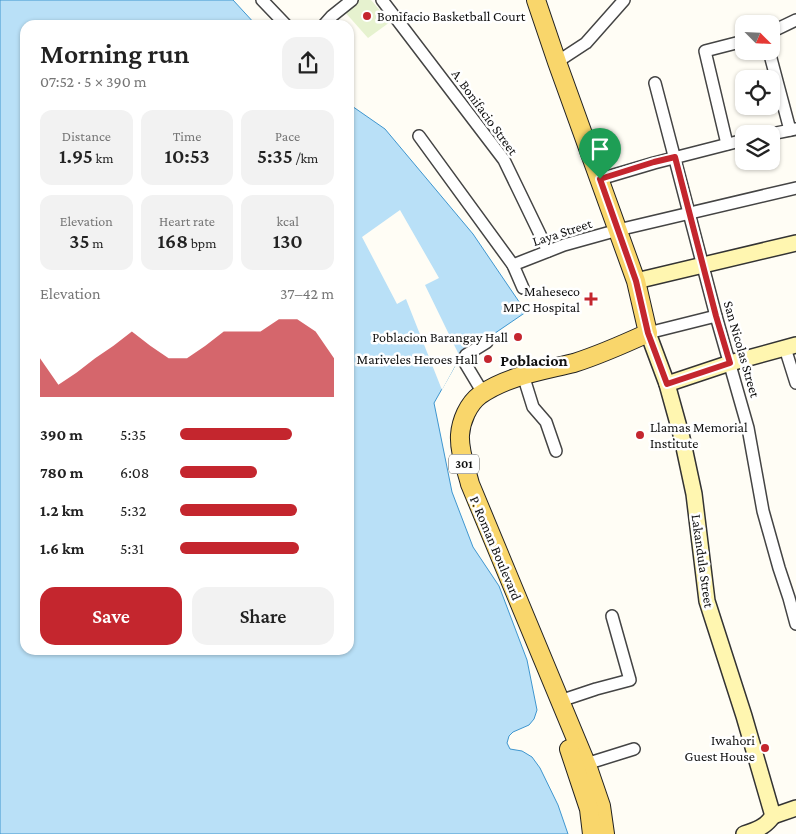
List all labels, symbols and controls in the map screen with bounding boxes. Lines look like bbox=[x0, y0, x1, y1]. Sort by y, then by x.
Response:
place label: Bonifacio Basketball Court bbox=[377, 8, 526, 24]
marker: Bonifacio Basketball Court bbox=[361, 10, 373, 22]
north arrow bbox=[735, 15, 780, 60]
map controls bbox=[735, 15, 780, 170]
button: share bbox=[282, 37, 334, 89]
text: Morning run bbox=[40, 38, 189, 69]
street label: A. Bonifacio Street bbox=[449, 66, 522, 158]
button: locate bbox=[735, 70, 780, 115]
text: 07:52 · 5 × 390 m bbox=[40, 73, 147, 90]
button: layers bbox=[735, 125, 780, 170]
text: Distance bbox=[62, 128, 111, 144]
text: Time bbox=[173, 128, 201, 144]
text: Pace bbox=[275, 128, 300, 144]
pin bbox=[579, 128, 621, 179]
icon: arrive bbox=[586, 135, 614, 163]
text: 1.95 bbox=[59, 144, 93, 168]
text: 10:53 bbox=[164, 144, 210, 168]
text: 5:35 bbox=[257, 144, 293, 168]
text: km bbox=[93, 150, 114, 166]
text: /km bbox=[293, 150, 318, 166]
text: Elevation bbox=[60, 213, 113, 229]
text: Heart rate bbox=[159, 213, 215, 229]
text: kcal bbox=[276, 213, 299, 229]
street label: Laya Street bbox=[530, 215, 594, 249]
text: 35 bbox=[69, 229, 90, 253]
text: 168 bbox=[158, 229, 188, 253]
text: 130 bbox=[273, 229, 303, 253]
text: m bbox=[90, 235, 103, 251]
text: bpm bbox=[188, 235, 216, 251]
place label: Maheseco MPC Hospital bbox=[503, 283, 580, 315]
text: Elevation bbox=[40, 285, 101, 302]
text: 37–42 m bbox=[280, 285, 334, 302]
marker: Maheseco MPC Hospital bbox=[584, 292, 598, 306]
street label: San Nicolas Street bbox=[721, 299, 764, 400]
place label: Poblacion Barangay Hall bbox=[372, 329, 508, 345]
marker: Poblacion Barangay Hall bbox=[512, 331, 524, 343]
place label: Mariveles Heroes Hall bbox=[357, 351, 478, 367]
district label: Poblacion bbox=[500, 352, 568, 369]
marker: Mariveles Heroes Hall bbox=[482, 353, 494, 365]
place label: Llamas Memorial Institute bbox=[650, 419, 748, 451]
text: 390 m bbox=[40, 426, 83, 443]
text: 5:35 bbox=[120, 426, 146, 443]
marker: Llamas Memorial Institute bbox=[634, 429, 646, 441]
road number: 301 bbox=[449, 454, 479, 474]
text: 780 m bbox=[40, 464, 83, 481]
text: 6:08 bbox=[120, 464, 149, 481]
street label: P. Roman Boulevard bbox=[467, 494, 525, 603]
text: 1.2 km bbox=[40, 502, 84, 519]
text: 5:32 bbox=[120, 502, 146, 519]
street label: Lakandula Street bbox=[689, 513, 718, 609]
text: 1.6 km bbox=[40, 540, 84, 557]
text: 5:31 bbox=[120, 540, 144, 557]
button: Save bbox=[40, 587, 182, 645]
button: Share bbox=[192, 587, 334, 645]
place label: Iwahori Guest House bbox=[685, 732, 755, 764]
marker: Iwahori Guest House bbox=[759, 742, 771, 754]

